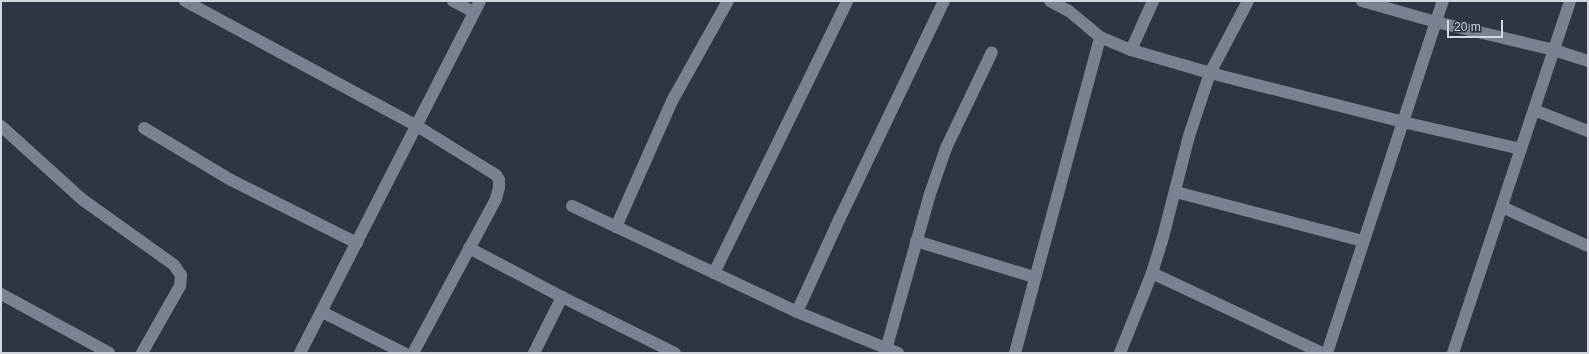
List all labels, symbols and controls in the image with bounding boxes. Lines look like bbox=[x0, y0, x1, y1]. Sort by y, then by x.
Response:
scale bar bbox=[1449, 12, 1505, 38]
text: 20 m bbox=[1454, 20, 1481, 34]

